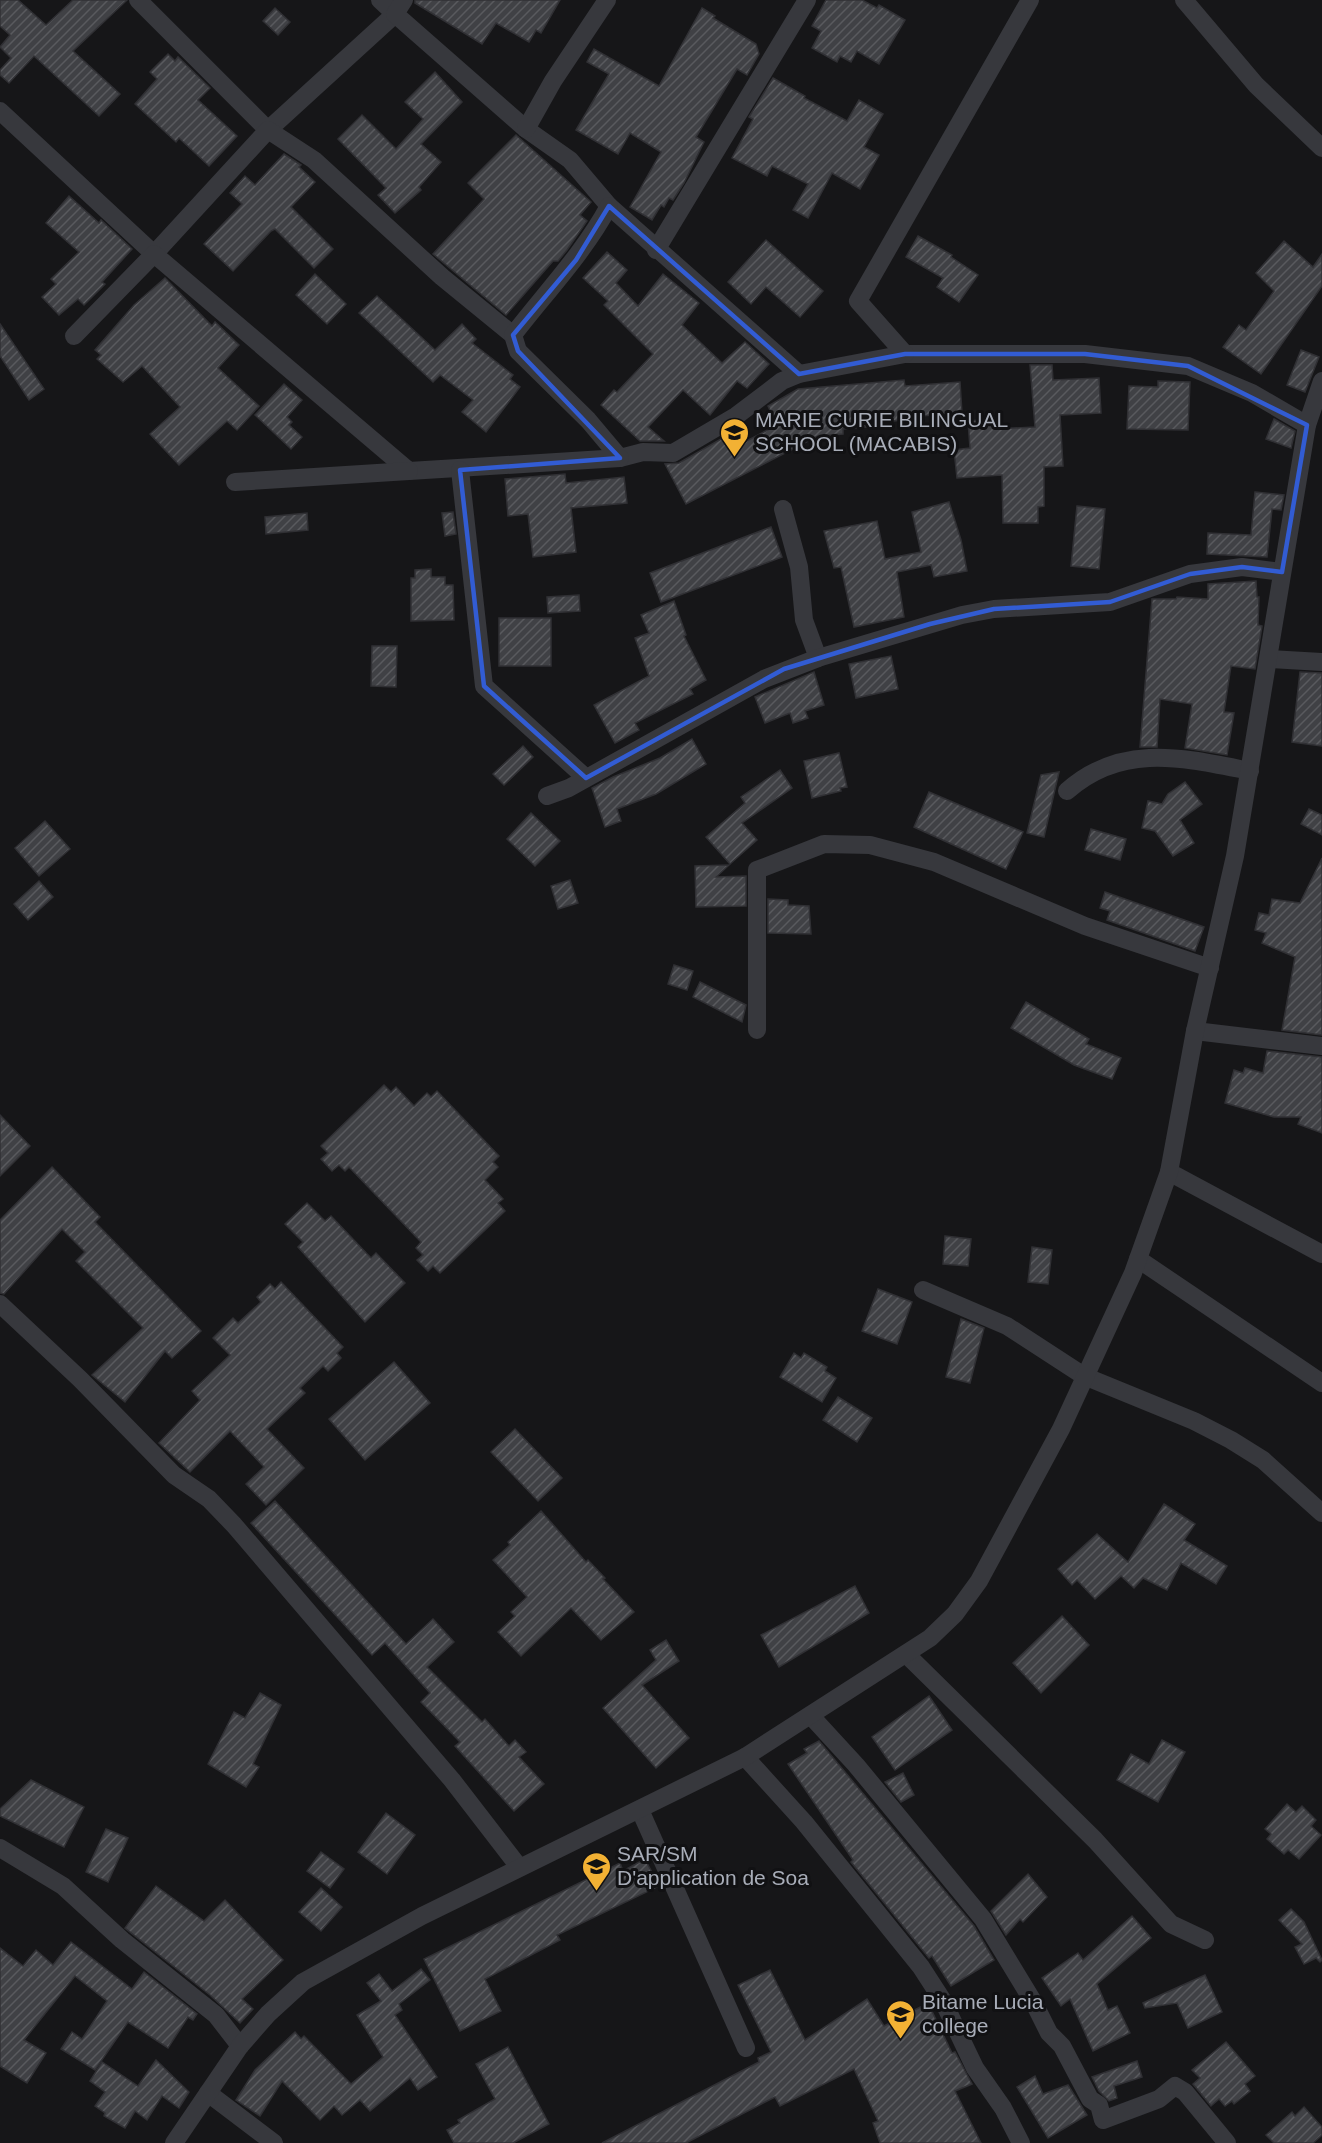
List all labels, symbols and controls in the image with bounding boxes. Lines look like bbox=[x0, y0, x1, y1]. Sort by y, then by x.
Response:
place label: MARIE CURIE BILINGUAL SCHOOL (MACABIS) bbox=[755, 408, 1008, 455]
school or university icon: MARIE CURIE BILINGUAL SCHOOL (MACABIS) bbox=[718, 416, 750, 458]
place label: SAR/SM D'application de Soa bbox=[617, 1842, 809, 1889]
school or university icon: SAR/SM D'application de Soa bbox=[580, 1850, 612, 1892]
place label: Bitame Lucia college bbox=[922, 1990, 1044, 2037]
school or university icon: Bitame Lucia college bbox=[885, 1998, 917, 2040]

